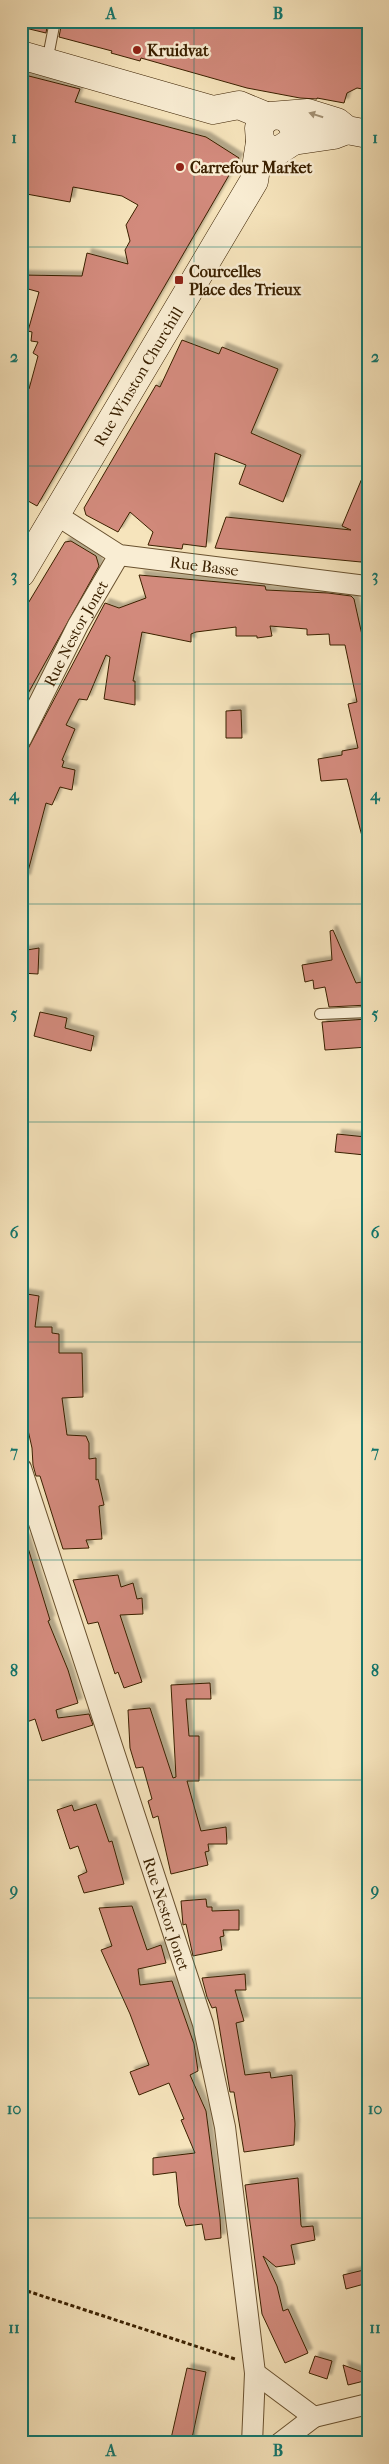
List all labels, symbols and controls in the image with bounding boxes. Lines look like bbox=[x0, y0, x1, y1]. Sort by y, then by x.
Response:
text: A bbox=[105, 4, 117, 23]
text: B bbox=[273, 4, 283, 23]
place label: Kruidvat bbox=[147, 41, 209, 60]
marker: Kruidvat bbox=[131, 44, 143, 56]
one-way arrow bbox=[309, 111, 324, 119]
text: 1 bbox=[11, 128, 17, 147]
text: 1 bbox=[372, 128, 378, 147]
place label: Carrefour Market bbox=[190, 158, 312, 177]
marker: Carrefour Market bbox=[174, 161, 186, 173]
place label: Courcelles Place des Trieux bbox=[189, 262, 302, 299]
marker: Courcelles Place des Trieux bbox=[173, 274, 185, 286]
street label: Rue Winston Churchill bbox=[90, 303, 187, 449]
text: 2 bbox=[10, 347, 18, 366]
text: 2 bbox=[371, 347, 379, 366]
street label: Rue Basse bbox=[169, 552, 240, 580]
text: 3 bbox=[11, 566, 17, 586]
text: 3 bbox=[372, 566, 378, 586]
street label: Rue Nestor Jonet bbox=[40, 577, 112, 690]
text: 4 bbox=[8, 785, 20, 805]
text: 4 bbox=[369, 785, 381, 805]
text: 5 bbox=[11, 1004, 18, 1023]
text: 5 bbox=[372, 1004, 379, 1023]
text: 6 bbox=[10, 1223, 19, 1242]
text: 6 bbox=[371, 1223, 380, 1242]
text: 7 bbox=[9, 1442, 18, 1461]
text: 7 bbox=[370, 1442, 379, 1461]
text: 8 bbox=[10, 1661, 18, 1680]
text: 8 bbox=[371, 1661, 379, 1680]
street label: Rue Nestor Jonet bbox=[139, 1855, 194, 1973]
text: 9 bbox=[9, 1880, 18, 1900]
text: 9 bbox=[370, 1880, 379, 1900]
text: 10 bbox=[7, 2099, 21, 2118]
text: 10 bbox=[368, 2099, 382, 2118]
text: 11 bbox=[8, 2318, 20, 2337]
text: 11 bbox=[369, 2318, 381, 2337]
text: A bbox=[105, 2441, 117, 2460]
text: B bbox=[273, 2441, 283, 2460]

